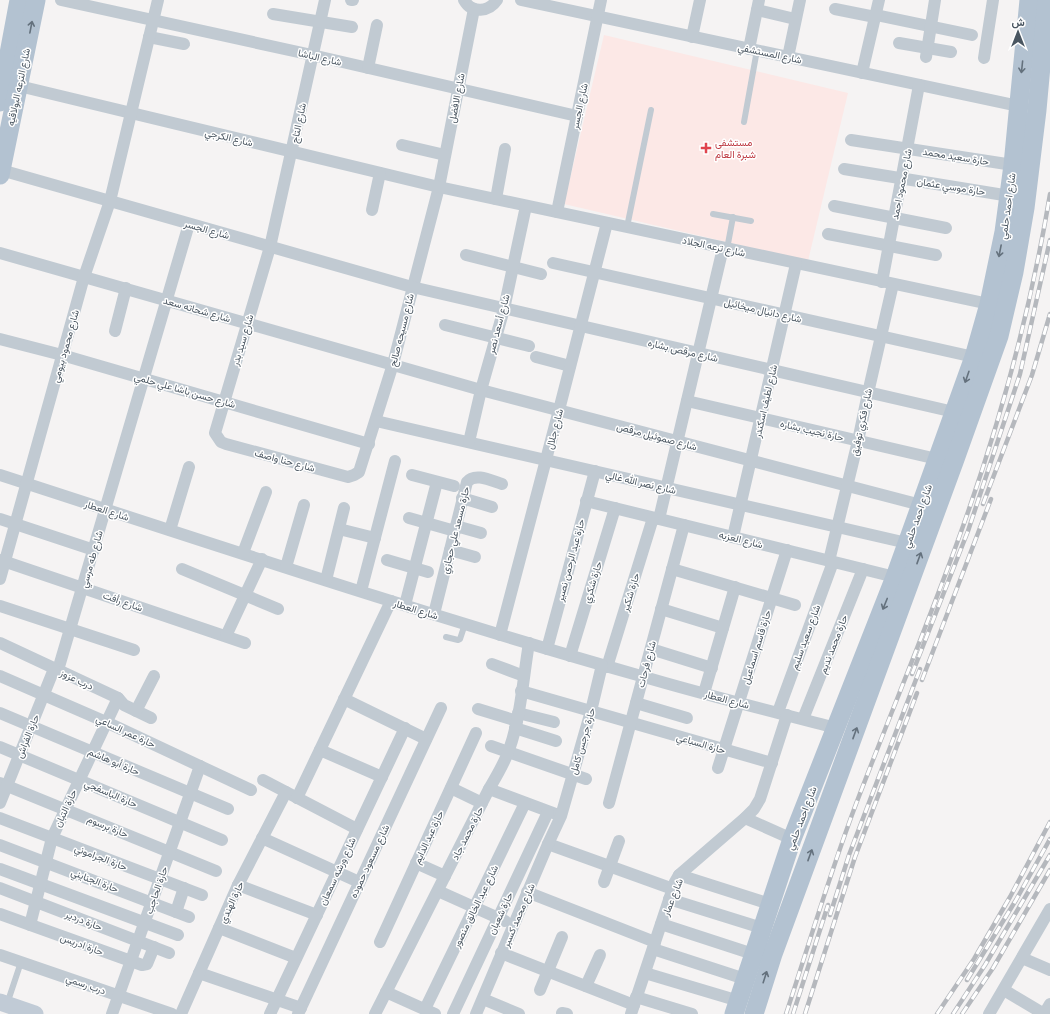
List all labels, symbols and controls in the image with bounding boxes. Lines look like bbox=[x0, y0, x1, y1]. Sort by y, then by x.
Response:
north arrow bbox=[998, 12, 1038, 52]
text: ش bbox=[1011, 16, 1025, 29]
one-way arrow bbox=[27, 21, 35, 34]
street label: شارع المستشفي bbox=[736, 41, 803, 69]
street label: شارع الترعه البولاقيه bbox=[5, 47, 33, 127]
street label: شارع الباشا bbox=[297, 47, 343, 69]
one-way arrow bbox=[1018, 60, 1026, 73]
street label: شارع الافضل bbox=[446, 72, 468, 124]
street label: شارع الجسر bbox=[569, 82, 591, 131]
street label: شارع التاج bbox=[289, 102, 309, 144]
street label: شارع الكرجي bbox=[203, 127, 254, 151]
place label: مستشفى شبرة العام bbox=[715, 137, 756, 161]
marker: مستشفى شبرة العام bbox=[700, 142, 712, 154]
street label: حارة سعيد محمد bbox=[922, 146, 990, 168]
street label: شارع محمود احمد bbox=[889, 148, 915, 221]
street label: شارع احمد حلمي bbox=[997, 172, 1021, 240]
street label: حارة موسي عثمان bbox=[915, 176, 986, 200]
street label: شارع الجسر bbox=[182, 217, 231, 242]
street label: شارع ترعه الجلاد bbox=[681, 234, 746, 260]
one-way arrow bbox=[996, 244, 1004, 257]
street label: شارع مسيحه صالح bbox=[387, 292, 417, 368]
street label: شارع أسعد نصر bbox=[485, 293, 513, 356]
street label: شارع شحاته سعد bbox=[162, 295, 232, 325]
street label: شارع دانيال ميخائيل bbox=[723, 296, 803, 326]
street label: شارع محمود بيومي bbox=[50, 308, 84, 385]
street label: شارع سيد بدر bbox=[229, 313, 257, 368]
street label: شارع مرقص بشاره bbox=[646, 337, 719, 365]
street label: شارع لطيف اسكندر bbox=[752, 363, 780, 440]
one-way arrow bbox=[962, 370, 970, 382]
street label: شارع حسن باشا علي حلمي bbox=[132, 371, 237, 413]
street label: شارع فكري توفيق bbox=[849, 387, 877, 457]
street label: شارع جلال bbox=[544, 408, 566, 451]
street label: حارة نجيب بشاره bbox=[779, 418, 845, 444]
street label: شارع صموئيل مرقص bbox=[615, 420, 698, 454]
street label: شارع حنا واصف bbox=[253, 447, 316, 475]
street label: شارع نصر الله غالي bbox=[604, 469, 677, 499]
street label: شارع احمد حلمي bbox=[901, 483, 937, 551]
street label: حارة مسعد علي حجازي bbox=[439, 485, 475, 576]
street label: شارع العطار bbox=[82, 498, 131, 524]
street label: حارة عبد الرحمن نصير bbox=[554, 518, 588, 604]
street label: شارع طه مرسي bbox=[78, 529, 108, 590]
street label: شارع العزبه bbox=[717, 529, 764, 551]
one-way arrow bbox=[916, 552, 923, 565]
street label: حارة شكري bbox=[581, 560, 607, 605]
street label: حارة شكير bbox=[619, 571, 643, 614]
street label: شارع رأفت bbox=[101, 590, 144, 614]
street label: شارع العطار bbox=[391, 597, 440, 622]
one-way arrow bbox=[880, 598, 888, 610]
street label: شارع سعيد سليم bbox=[789, 603, 823, 671]
street label: حارة قاسم اسماعيل bbox=[740, 608, 774, 686]
street label: حارة محمد نديم bbox=[817, 613, 851, 675]
street label: شارع فرحات bbox=[635, 639, 659, 689]
street label: درب عزوز bbox=[57, 667, 95, 693]
street label: شارع العطار bbox=[702, 688, 751, 712]
street label: حارة جرجس كامل bbox=[568, 706, 598, 776]
street label: حارة الفراش bbox=[14, 712, 42, 760]
street label: حارة عمر الساعي bbox=[93, 713, 157, 753]
one-way arrow bbox=[851, 727, 859, 739]
street label: حارة السباعي bbox=[674, 731, 727, 759]
street label: حارة أبو هاشم bbox=[86, 746, 141, 778]
street label: حارة الباسفجي bbox=[82, 777, 139, 812]
street label: شارع احمد حلمي bbox=[784, 785, 821, 853]
street label: حارة التبان bbox=[52, 787, 80, 829]
street label: حارة محمد جاد bbox=[449, 804, 487, 862]
street label: حارة عبد الدايم bbox=[411, 809, 447, 866]
street label: حارة برسوم bbox=[85, 813, 130, 841]
street label: شارع مسعود حموده bbox=[348, 823, 392, 900]
street label: شارع ورشه سمعان bbox=[317, 835, 359, 907]
street label: حارة الجراموني bbox=[72, 842, 129, 875]
one-way arrow bbox=[806, 849, 814, 861]
street label: شارع عبد الخالق منصور bbox=[450, 863, 501, 951]
street label: حارة الحاجب bbox=[143, 865, 171, 916]
street label: حارة الجنايني bbox=[68, 866, 120, 897]
street label: شارع عمار bbox=[660, 877, 686, 919]
street label: حارة الهندي bbox=[217, 879, 249, 926]
street label: شارع محمد كسبر bbox=[500, 882, 538, 950]
street label: حارة شعبان bbox=[486, 890, 516, 937]
street label: حارة دردير bbox=[63, 908, 104, 934]
street label: حارة ادريس bbox=[58, 932, 105, 958]
one-way arrow bbox=[762, 971, 770, 983]
street label: درب رسمي bbox=[64, 973, 107, 999]

